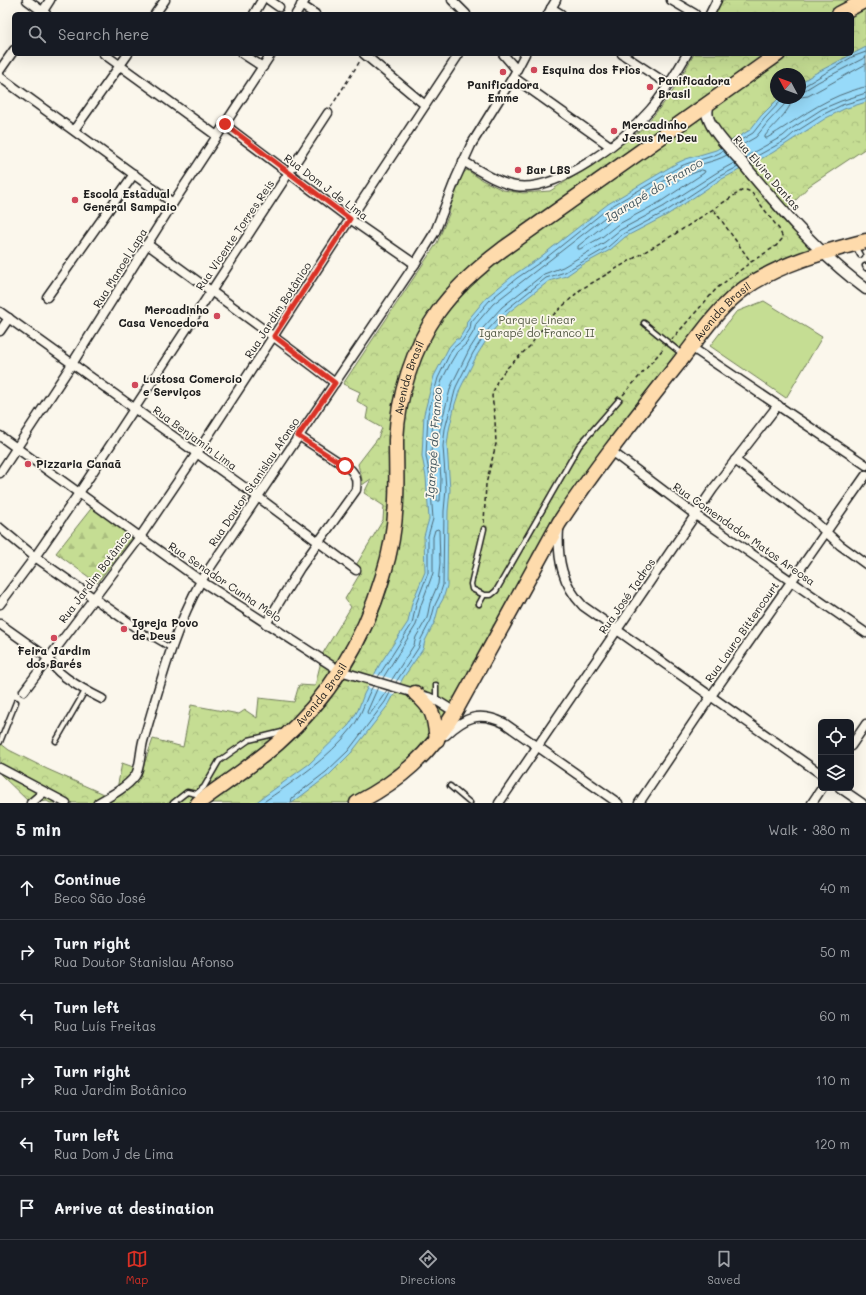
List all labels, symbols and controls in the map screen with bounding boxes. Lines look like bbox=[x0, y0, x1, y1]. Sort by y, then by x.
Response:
search box bbox=[12, 12, 854, 56]
icon: search bbox=[26, 23, 48, 45]
text: Search here bbox=[58, 24, 149, 44]
place label: Esquina dos Frios bbox=[542, 62, 641, 77]
marker: Esquina dos Frios bbox=[529, 65, 539, 75]
marker: Panificadora Emme bbox=[498, 67, 508, 77]
north arrow bbox=[770, 68, 806, 104]
place label: Panificadora Brasil bbox=[658, 73, 730, 101]
place label: Panificadora Emme bbox=[467, 77, 539, 105]
marker: Panificadora Brasil bbox=[645, 82, 655, 92]
route end bbox=[216, 115, 234, 133]
place label: Mercadinho Jesus Me Deu bbox=[622, 117, 697, 145]
marker: Mercadinho Jesus Me Deu bbox=[609, 126, 619, 136]
street label: Rua Elvira Dantas bbox=[731, 132, 804, 213]
street label: Rua Dom J de Lima bbox=[281, 150, 371, 223]
water label: Igarapé do Franco bbox=[602, 154, 705, 225]
place label: Bar LBS bbox=[526, 162, 571, 177]
marker: Bar LBS bbox=[513, 165, 523, 175]
street label: Rua Vicente Torres Reis bbox=[192, 176, 277, 293]
place label: Escola Estadual General Sampaio bbox=[83, 186, 177, 214]
marker: Escola Estadual General Sampaio bbox=[70, 195, 80, 205]
street label: Rua Manoel Lapa bbox=[89, 225, 150, 310]
street label: Rua Jardim Botânico bbox=[241, 258, 315, 361]
street label: Avenida Brasil bbox=[690, 278, 754, 344]
place label: Mercadinho Casa Vencedora bbox=[118, 302, 209, 330]
marker: Mercadinho Casa Vencedora bbox=[212, 311, 222, 321]
park label: Parque Linear Igarapé do Franco II bbox=[479, 312, 595, 340]
street label: Avenida Brasil bbox=[391, 338, 427, 416]
place label: Lustosa Comercio e Serviços bbox=[143, 371, 242, 399]
marker: Lustosa Comercio e Serviços bbox=[130, 380, 140, 390]
water label: Igarapé do Franco bbox=[421, 387, 445, 499]
street label: Rua Benjamin Lima bbox=[150, 402, 240, 473]
street label: Rua Doutor Stanislau Afonso bbox=[205, 414, 303, 549]
place label: Pizzaria Canaã bbox=[36, 456, 122, 471]
route start bbox=[336, 457, 354, 475]
marker: Pizzaria Canaã bbox=[23, 459, 33, 469]
street label: Rua Comendador Matos Areosa bbox=[670, 479, 818, 589]
street label: Rua Jardim Botânico bbox=[55, 527, 135, 626]
street label: Rua Senador Cunha Melo bbox=[166, 538, 285, 625]
street label: Rua José Tadros bbox=[595, 555, 658, 636]
street label: Rua Lauro Bittencourt bbox=[701, 578, 782, 685]
place label: Igreja Povo de Deus bbox=[132, 615, 198, 643]
marker: Igreja Povo de Deus bbox=[119, 624, 129, 634]
marker: Feira Jardim dos Barés bbox=[49, 633, 59, 643]
place label: Feira Jardim dos Barés bbox=[18, 643, 91, 671]
street label: Avenida Brasil bbox=[291, 660, 350, 729]
map controls bbox=[818, 719, 854, 791]
button: locate bbox=[818, 719, 854, 755]
button: layers bbox=[818, 755, 854, 791]
text: 5 min bbox=[16, 818, 61, 840]
text: Walk · 380 m bbox=[768, 821, 850, 838]
text: Continue bbox=[54, 869, 121, 889]
icon: ahead bbox=[16, 877, 38, 899]
text: 40 m bbox=[820, 879, 850, 896]
text: Beco São José bbox=[54, 889, 146, 906]
text: Turn right bbox=[54, 933, 131, 953]
icon: right bbox=[16, 941, 38, 963]
text: 50 m bbox=[820, 943, 850, 960]
text: Rua Doutor Stanislau Afonso bbox=[54, 953, 234, 970]
text: Turn left bbox=[54, 997, 119, 1017]
icon: left bbox=[16, 1005, 38, 1027]
text: 60 m bbox=[820, 1007, 850, 1024]
text: Rua Luís Freitas bbox=[54, 1017, 156, 1034]
text: Turn right bbox=[54, 1061, 131, 1081]
icon: right bbox=[16, 1069, 38, 1091]
text: 110 m bbox=[816, 1071, 850, 1088]
text: Rua Jardim Botânico bbox=[54, 1081, 186, 1098]
text: Turn left bbox=[54, 1125, 119, 1145]
icon: left bbox=[16, 1133, 38, 1155]
text: 120 m bbox=[814, 1135, 850, 1152]
text: Rua Dom J de Lima bbox=[54, 1145, 174, 1162]
icon: arrive bbox=[16, 1197, 38, 1219]
text: Arrive at destination bbox=[54, 1198, 214, 1218]
tab: Map bbox=[126, 1248, 148, 1287]
tab: Directions bbox=[400, 1248, 456, 1287]
tab: Saved bbox=[707, 1248, 740, 1287]

